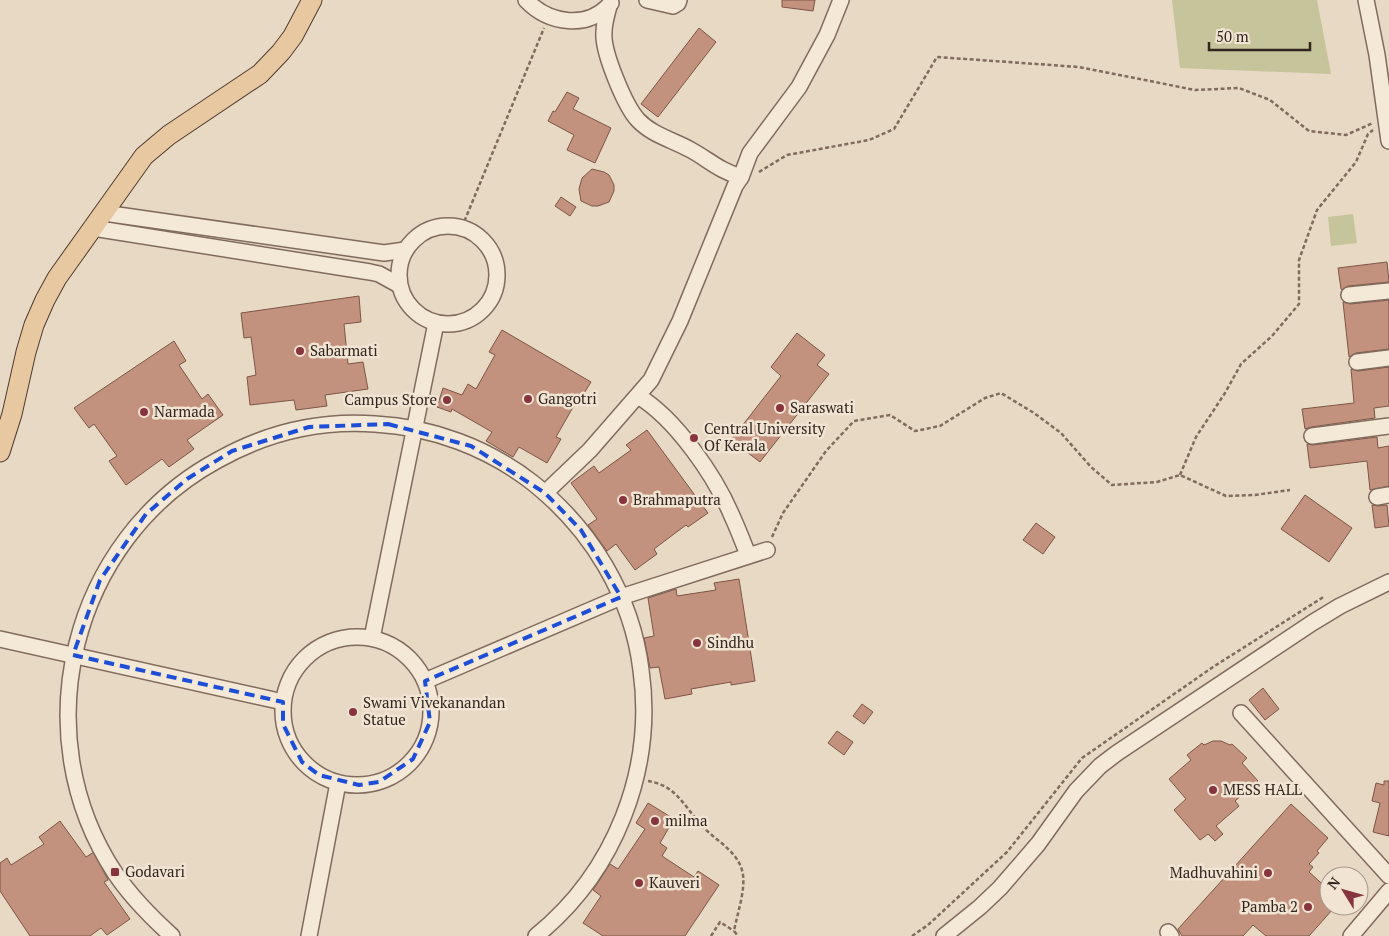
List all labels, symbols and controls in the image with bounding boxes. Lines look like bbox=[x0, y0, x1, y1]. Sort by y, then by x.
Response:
scale bar bbox=[1209, 20, 1310, 52]
text: 50 m bbox=[1216, 26, 1249, 46]
place label: Sabarmati bbox=[310, 340, 378, 360]
marker: Sabarmati bbox=[294, 345, 306, 357]
place label: Gangotri bbox=[538, 388, 597, 408]
place label: Campus Store bbox=[344, 389, 437, 409]
marker: Gangotri bbox=[522, 393, 534, 405]
marker: Campus Store bbox=[441, 394, 453, 406]
place label: Saraswati bbox=[790, 397, 854, 417]
place label: Narmada bbox=[154, 401, 215, 421]
marker: Saraswati bbox=[774, 402, 786, 414]
marker: Narmada bbox=[138, 406, 150, 418]
place label: Central University Of Kerala bbox=[704, 418, 826, 455]
marker: Central University Of Kerala bbox=[688, 432, 700, 444]
place label: Brahmaputra bbox=[633, 489, 721, 509]
marker: Brahmaputra bbox=[617, 494, 629, 506]
place label: Sindhu bbox=[707, 632, 755, 652]
marker: Sindhu bbox=[691, 637, 703, 649]
place label: Swami Vivekanandan Statue bbox=[363, 692, 505, 729]
marker: Swami Vivekanandan Statue bbox=[347, 706, 359, 718]
place label: MESS HALL bbox=[1223, 779, 1302, 799]
marker: MESS HALL bbox=[1207, 784, 1219, 796]
place label: milma bbox=[665, 810, 708, 830]
marker: milma bbox=[649, 815, 661, 827]
place label: Godavari bbox=[125, 861, 185, 881]
place label: Madhuvahini bbox=[1170, 862, 1258, 882]
marker: Godavari bbox=[109, 866, 121, 878]
north arrow bbox=[1319, 866, 1369, 916]
marker: Madhuvahini bbox=[1262, 867, 1274, 879]
place label: Kauveri bbox=[649, 872, 700, 892]
text: N bbox=[1322, 873, 1344, 893]
marker: Kauveri bbox=[633, 877, 645, 889]
place label: Pamba 2 bbox=[1241, 896, 1298, 916]
marker: Pamba 2 bbox=[1302, 901, 1314, 913]

